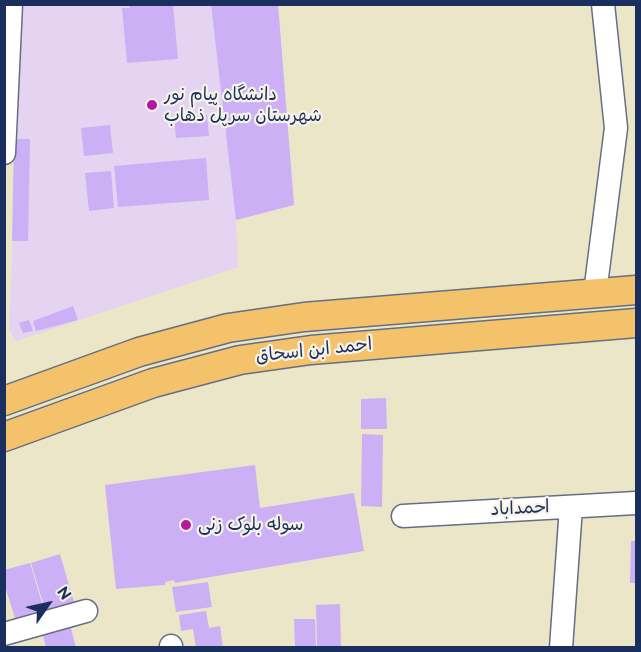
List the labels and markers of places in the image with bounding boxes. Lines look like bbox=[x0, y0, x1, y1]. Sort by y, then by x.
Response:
place label: دانشگاه پیام نور شهرستان سرپل ذهاب bbox=[164, 84, 322, 127]
marker: دانشگاه پیام نور شهرستان سرپل ذهاب bbox=[145, 98, 159, 112]
place label: سوله بلوک زنی bbox=[198, 514, 303, 536]
marker: سوله بلوک زنی bbox=[179, 518, 193, 532]

